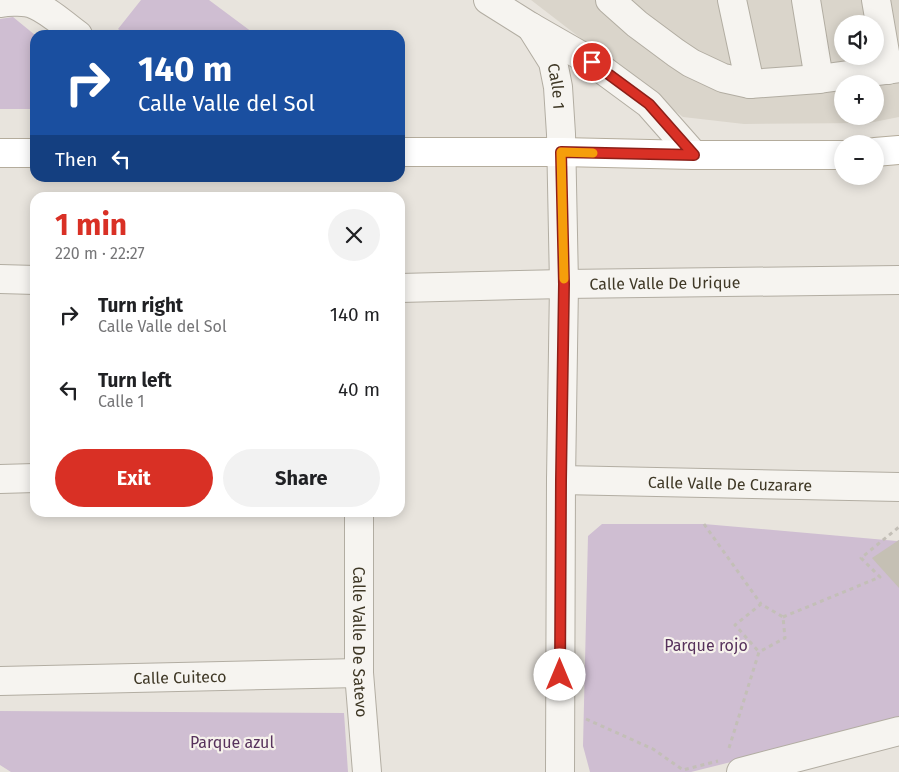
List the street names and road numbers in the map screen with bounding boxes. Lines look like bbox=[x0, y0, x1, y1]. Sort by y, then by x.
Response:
street label: Calle 1 bbox=[543, 62, 568, 110]
street label: Calle Valle De Urique bbox=[589, 273, 741, 294]
street label: Calle Valle De Cuzarare bbox=[648, 473, 812, 495]
street label: Calle Valle De Satevo bbox=[349, 567, 372, 718]
street label: Calle Cuiteco bbox=[133, 667, 227, 688]

